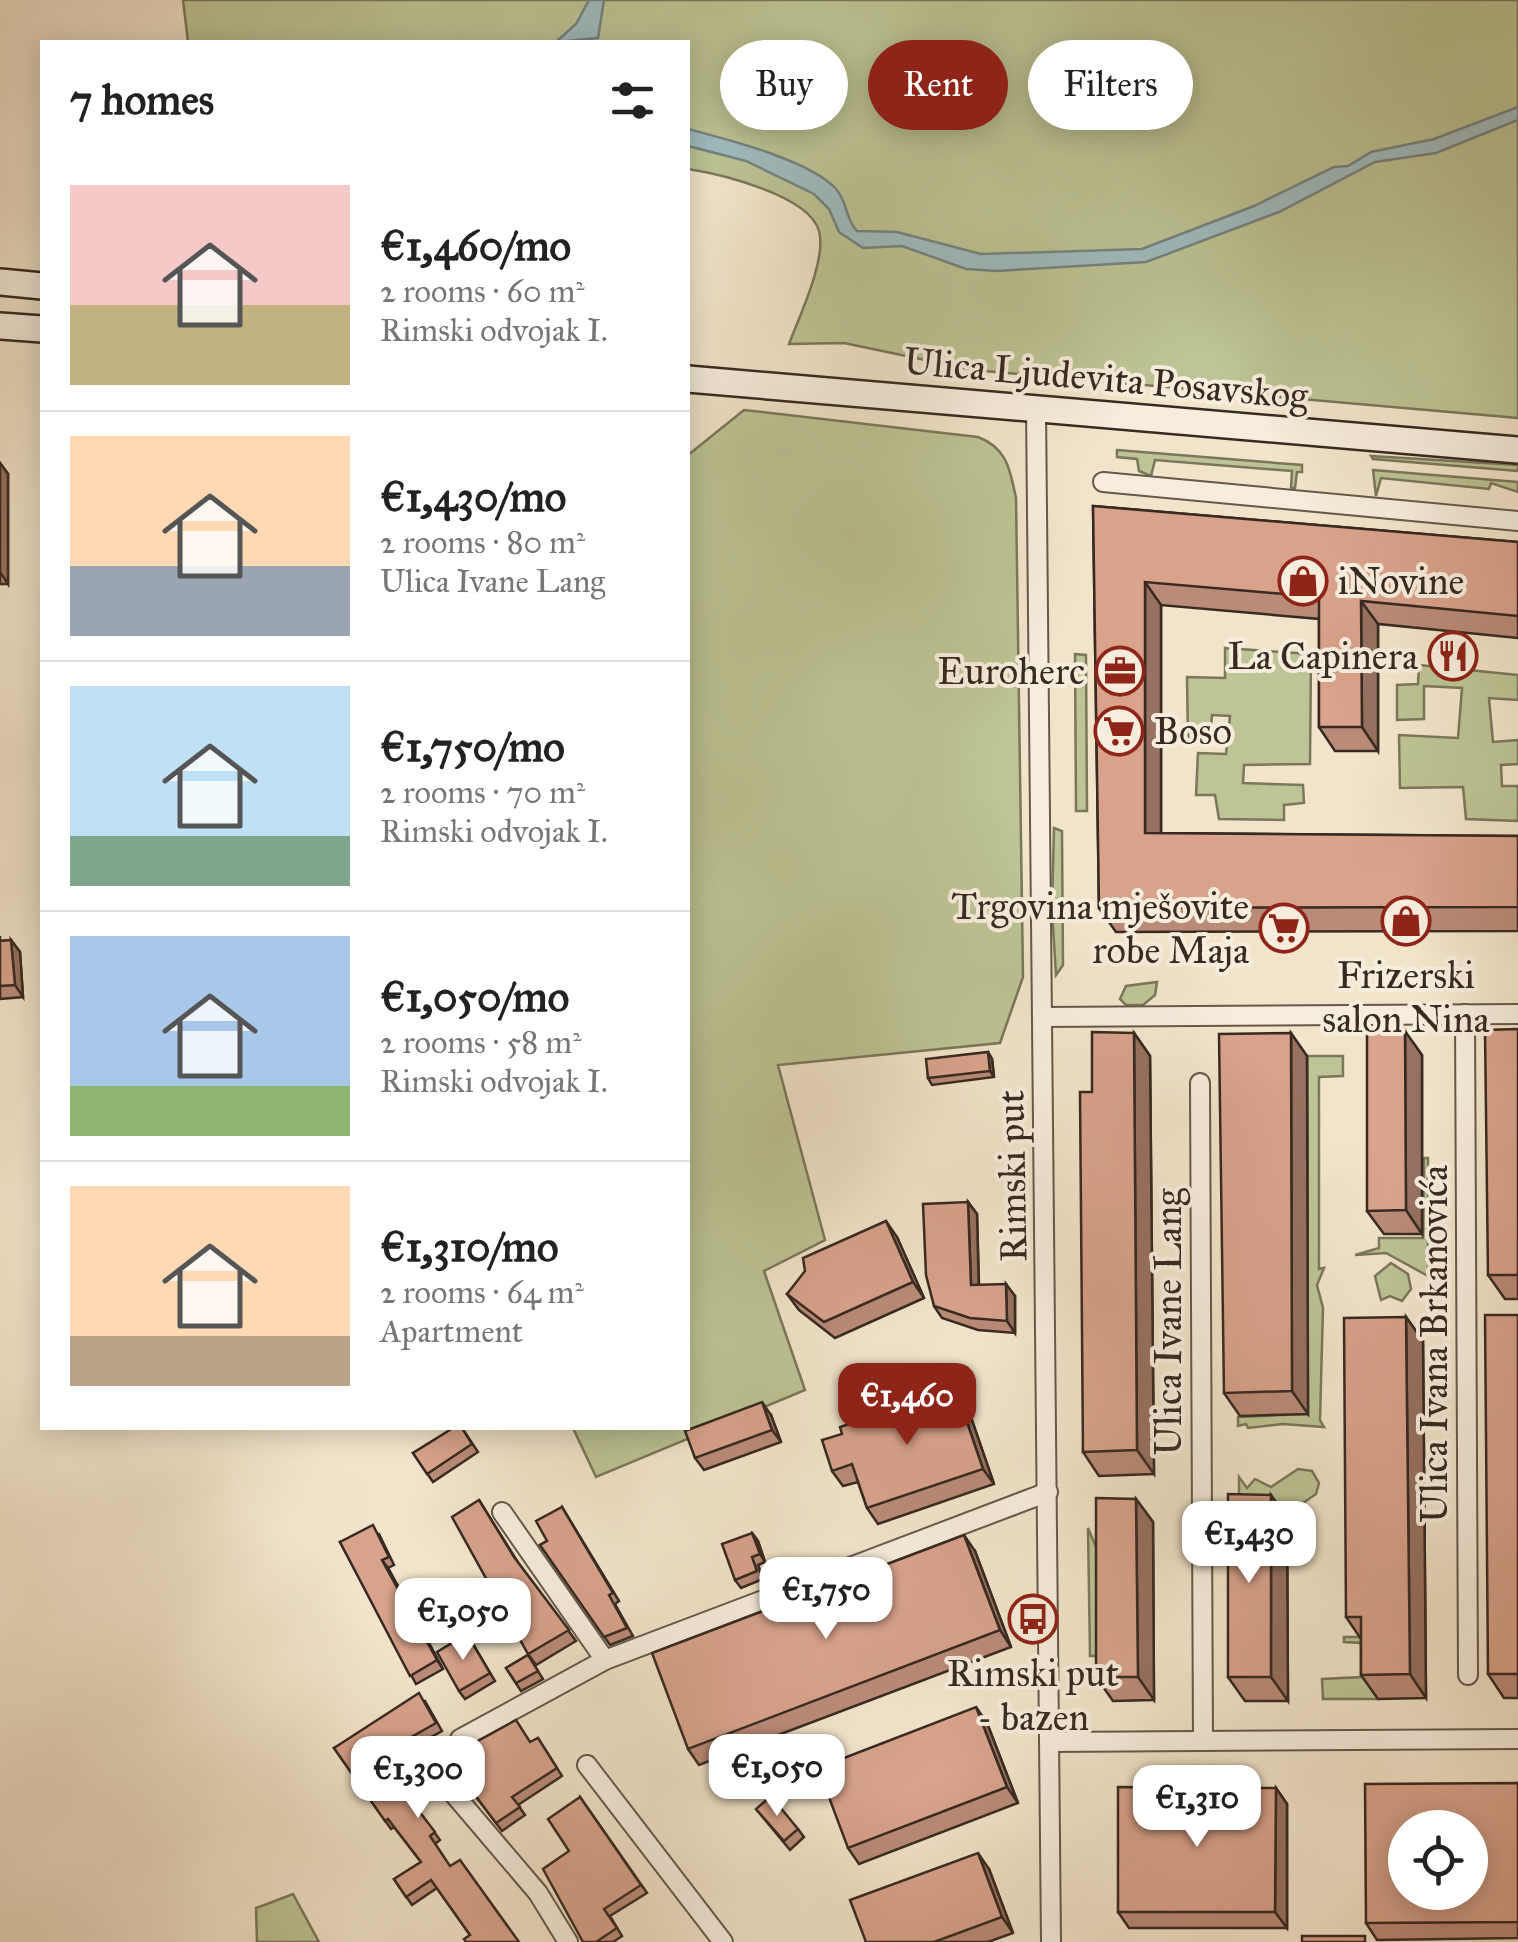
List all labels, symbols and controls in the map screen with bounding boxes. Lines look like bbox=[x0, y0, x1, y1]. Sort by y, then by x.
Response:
chip: Buy bbox=[720, 40, 848, 130]
chip: Rent bbox=[868, 40, 1008, 130]
chip: Filters bbox=[1028, 40, 1193, 130]
icon: filters bbox=[605, 73, 660, 128]
text: 7 homes bbox=[70, 74, 214, 126]
text: €1,460/mo bbox=[380, 220, 571, 272]
icon: home bbox=[150, 225, 270, 345]
text: 2 rooms · 60 m² bbox=[380, 272, 585, 311]
text: Rimski odvojak I. bbox=[380, 311, 608, 350]
street label: Ulica Ljudevita Posavskog bbox=[902, 337, 1310, 419]
text: €1,430/mo bbox=[380, 471, 566, 523]
icon: home bbox=[150, 476, 270, 596]
text: 2 rooms · 80 m² bbox=[380, 523, 585, 562]
shop icon: iNovine bbox=[1277, 555, 1329, 607]
place label: iNovine bbox=[1338, 558, 1464, 604]
text: Ulica Ivane Lang bbox=[380, 562, 605, 601]
restaurant icon: La Capinera bbox=[1427, 630, 1479, 682]
place label: La Capinera bbox=[1228, 633, 1419, 679]
office icon: Euroherc bbox=[1094, 645, 1146, 697]
place label: Euroherc bbox=[937, 648, 1085, 694]
supermarket icon: Boso bbox=[1093, 705, 1145, 757]
place label: Boso bbox=[1154, 708, 1232, 754]
text: €1,750/mo bbox=[380, 721, 565, 773]
icon: home bbox=[150, 726, 270, 846]
text: 2 rooms · 70 m² bbox=[380, 773, 585, 812]
text: Rimski odvojak I. bbox=[380, 812, 608, 851]
place label: Trgovina mješovite robe Maja bbox=[951, 883, 1250, 973]
shop icon: Frizerski salon Nina bbox=[1380, 895, 1432, 947]
supermarket icon: Trgovina mješovite robe Maja bbox=[1258, 902, 1310, 954]
place label: Frizerski salon Nina bbox=[1322, 952, 1491, 1042]
text: €1,050/mo bbox=[380, 971, 569, 1023]
icon: home bbox=[150, 976, 270, 1096]
text: 2 rooms · 58 m² bbox=[380, 1023, 581, 1062]
text: Rimski odvojak I. bbox=[380, 1062, 608, 1101]
street label: Rimski put bbox=[988, 1090, 1036, 1262]
street label: Ulica Ivana Brkanovića bbox=[1411, 1164, 1457, 1523]
street label: Ulica Ivane Lang bbox=[1145, 1188, 1191, 1456]
text: €1,310/mo bbox=[380, 1221, 558, 1273]
icon: home bbox=[150, 1226, 270, 1346]
text: 2 rooms · 64 m² bbox=[380, 1273, 584, 1312]
text: Apartment bbox=[380, 1312, 523, 1351]
pin: €1,460 bbox=[826, 1363, 988, 1448]
text: €1,460 bbox=[860, 1376, 954, 1415]
pin: €1,430 bbox=[1168, 1501, 1330, 1586]
text: €1,430 bbox=[1204, 1514, 1294, 1553]
pin: €1,750 bbox=[745, 1557, 907, 1642]
text: €1,750 bbox=[781, 1570, 871, 1609]
pin: €1,050 bbox=[382, 1578, 544, 1663]
text: €1,050 bbox=[417, 1591, 509, 1630]
bus stop icon: Rimski put - bazen bbox=[1007, 1593, 1059, 1645]
place label: Rimski put - bazen bbox=[947, 1650, 1119, 1740]
pin: €1,050 bbox=[696, 1734, 858, 1819]
pin: €1,300 bbox=[337, 1736, 499, 1821]
text: €1,050 bbox=[731, 1747, 823, 1786]
text: €1,300 bbox=[373, 1749, 463, 1788]
pin: €1,310 bbox=[1116, 1765, 1278, 1850]
text: €1,310 bbox=[1155, 1778, 1239, 1817]
map controls bbox=[1388, 1810, 1488, 1910]
button: locate bbox=[1388, 1810, 1488, 1910]

